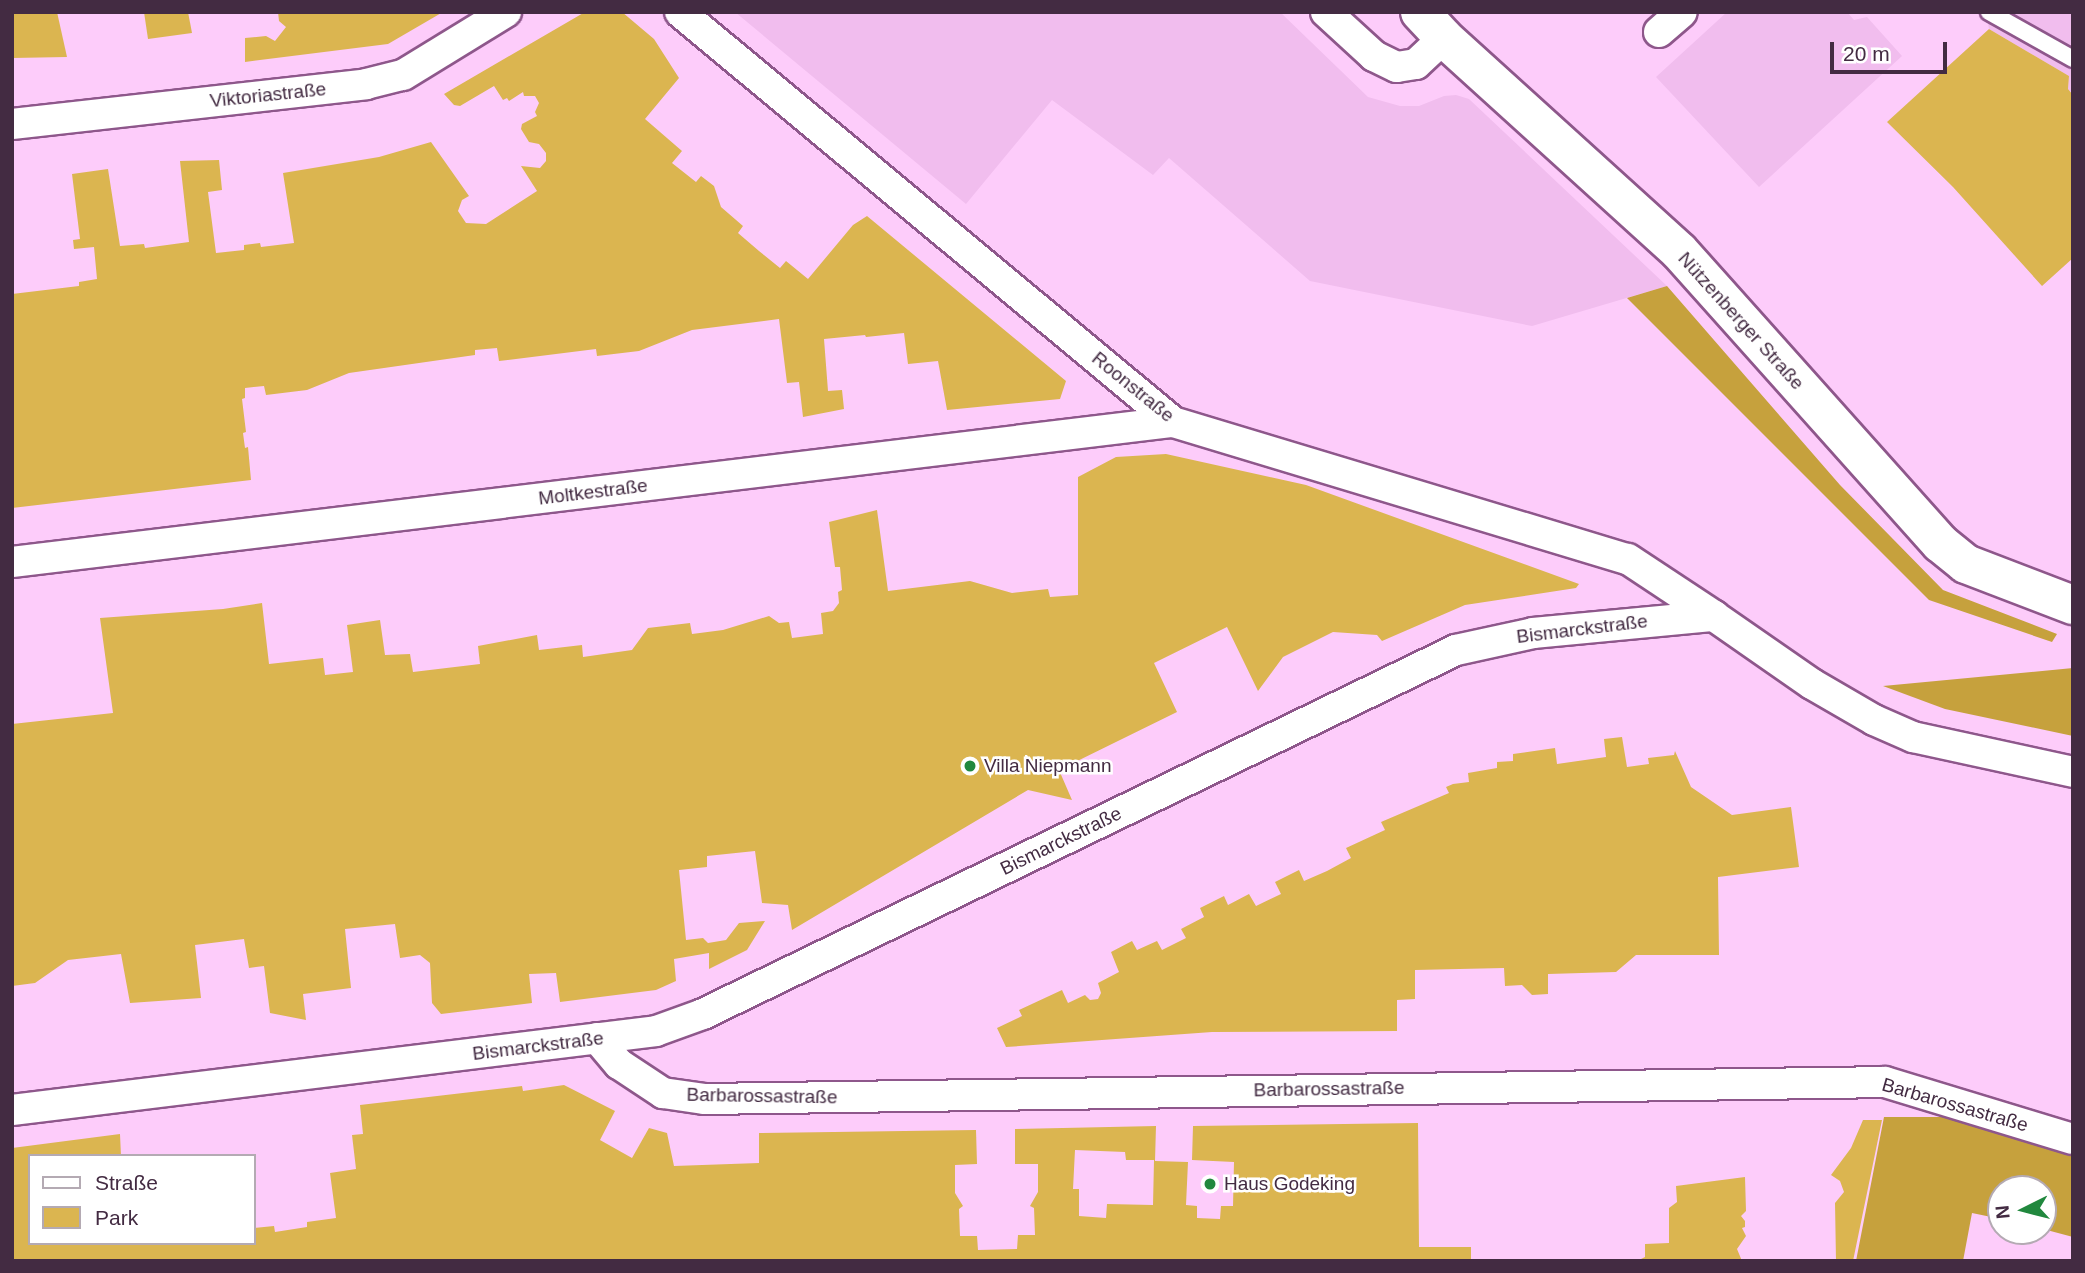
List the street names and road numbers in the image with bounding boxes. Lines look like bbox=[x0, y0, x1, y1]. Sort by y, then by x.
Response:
street label: Viktoriastraße bbox=[209, 78, 327, 112]
street label: Nützenberger Straße bbox=[1673, 247, 1809, 395]
street label: Roonstraße bbox=[1087, 347, 1179, 427]
street label: Moltkestraße bbox=[537, 474, 649, 510]
street label: Bismarckstraße bbox=[1515, 610, 1649, 648]
street label: Bismarckstraße bbox=[997, 802, 1125, 880]
street label: Bismarckstraße bbox=[471, 1027, 605, 1065]
street label: Barbarossastraße bbox=[1879, 1073, 2031, 1137]
street label: Barbarossastraße bbox=[1253, 1076, 1405, 1102]
street label: Barbarossastraße bbox=[686, 1083, 838, 1109]

